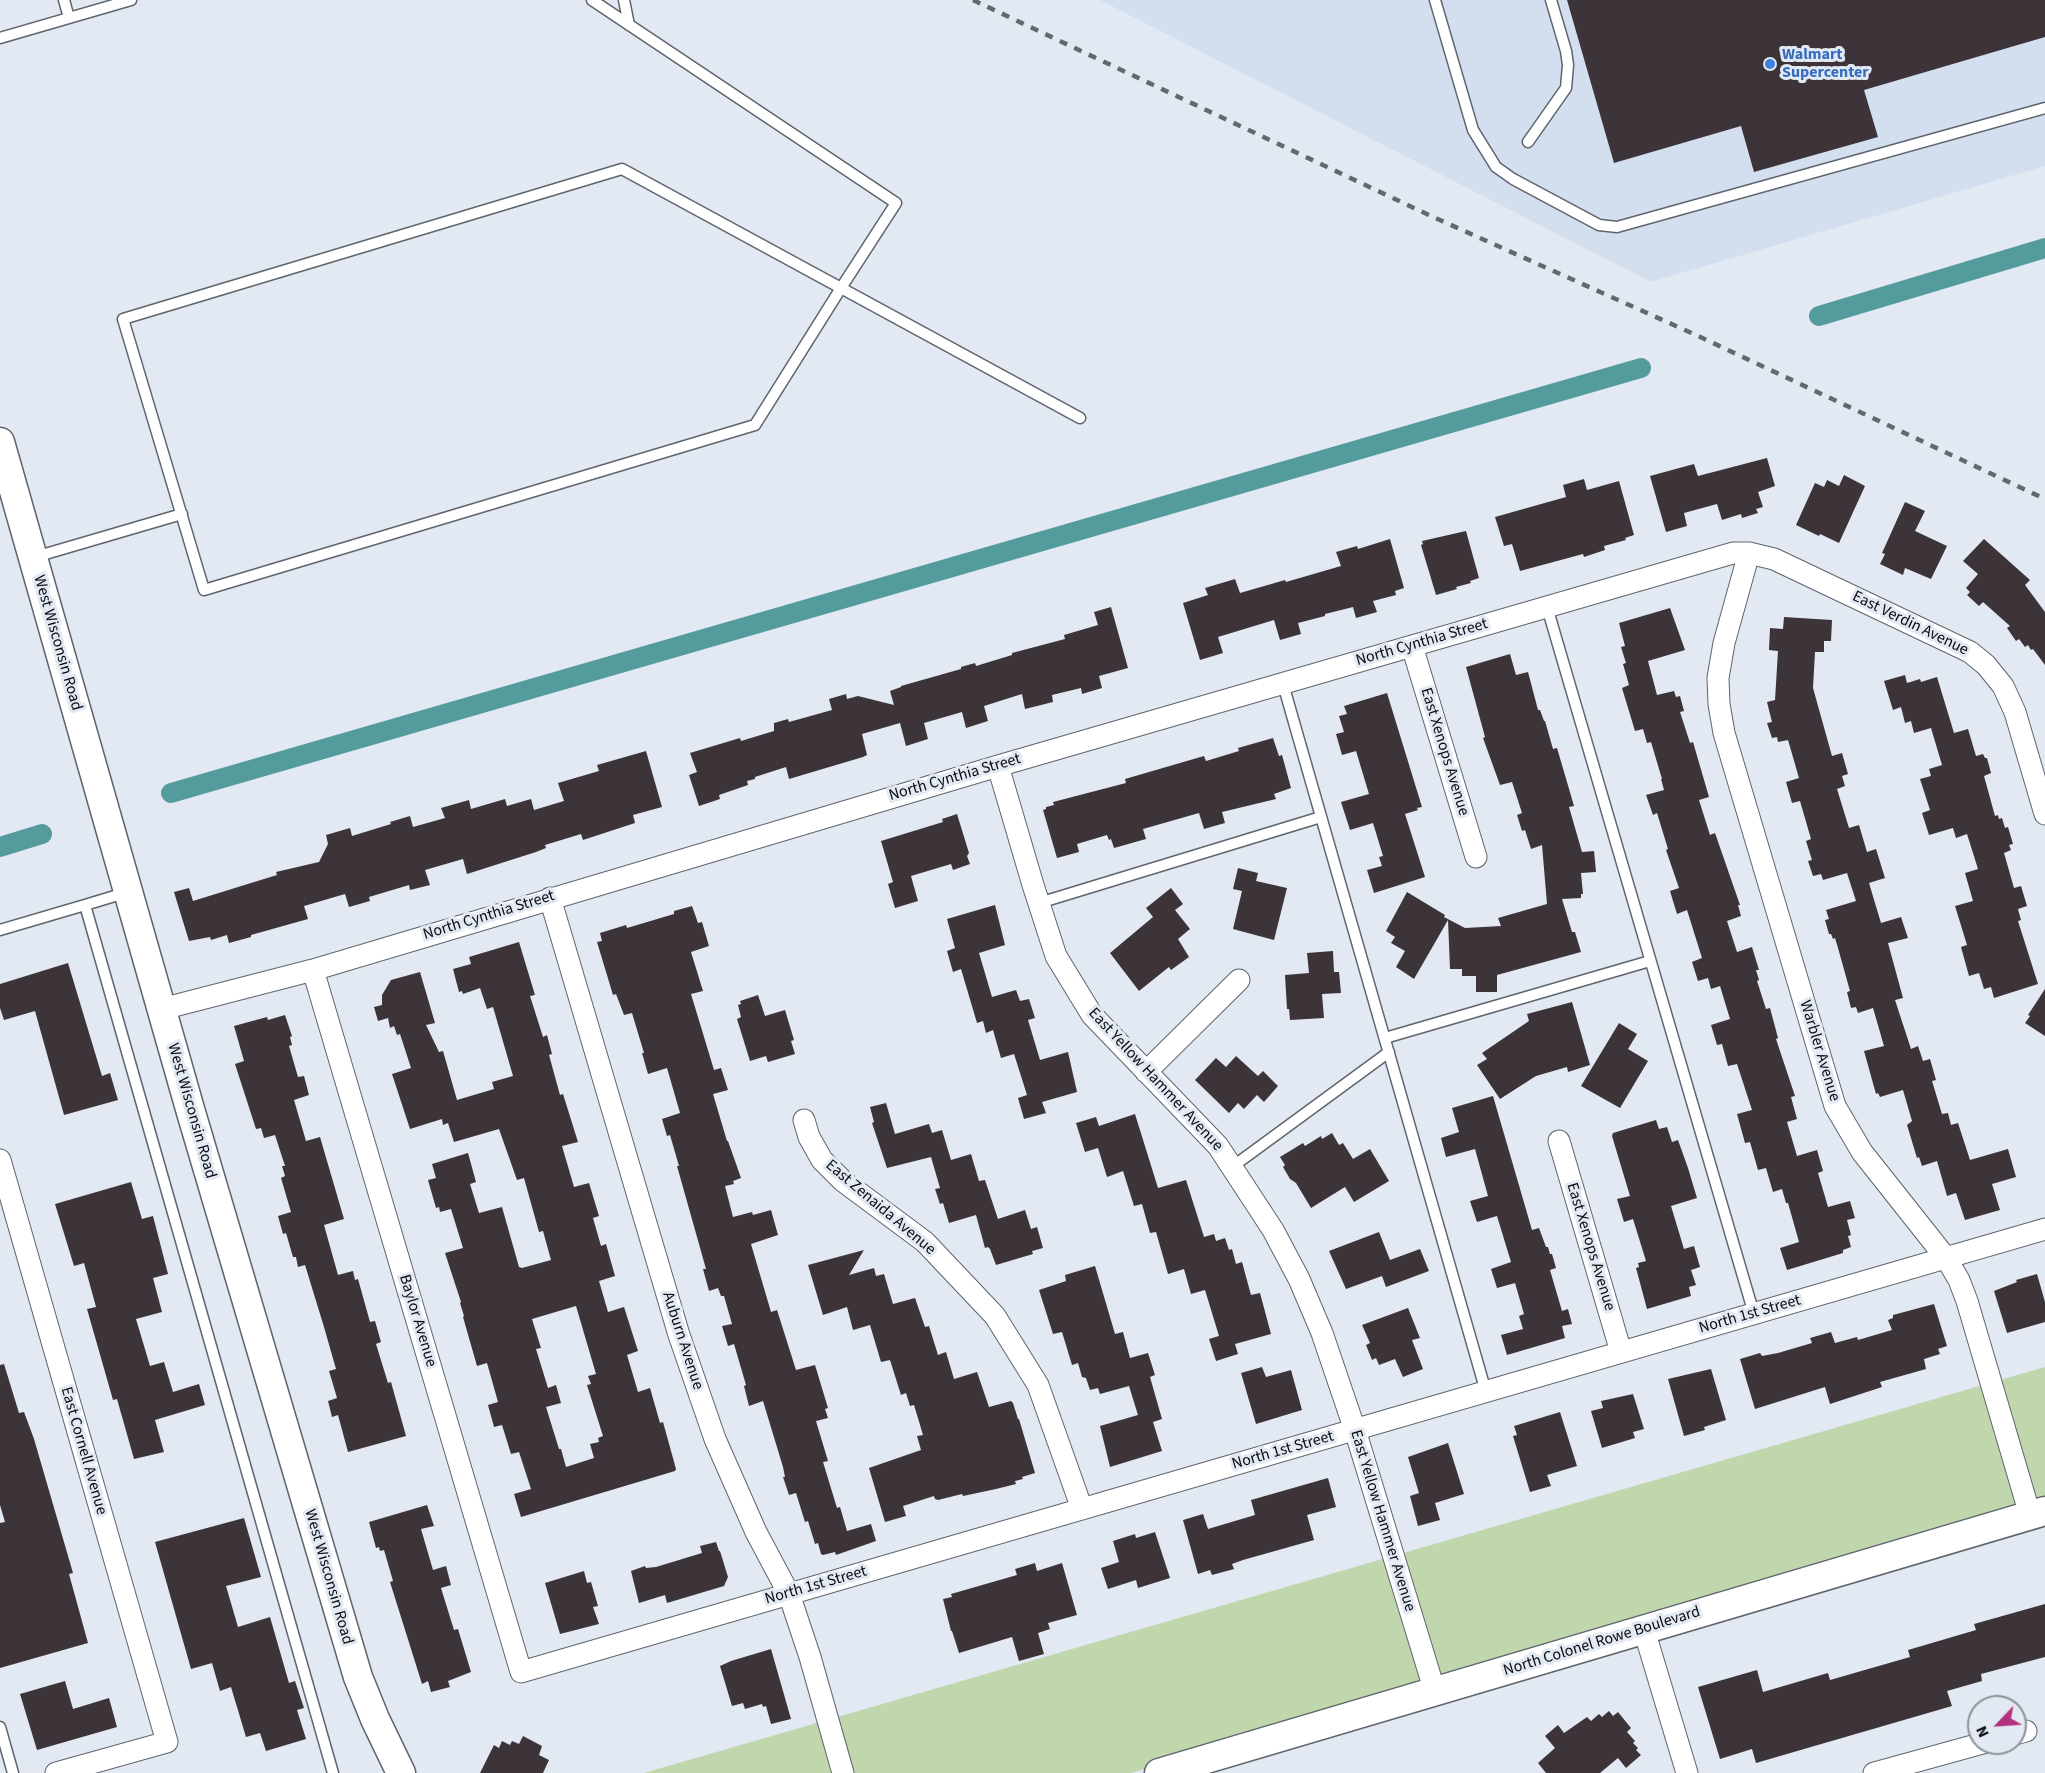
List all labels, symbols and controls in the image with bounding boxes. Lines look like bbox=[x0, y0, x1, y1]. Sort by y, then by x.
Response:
place label: Walmart Supercenter bbox=[1782, 45, 1869, 83]
marker: Walmart Supercenter bbox=[1763, 57, 1777, 71]
street label: West Wisconsin Road bbox=[28, 573, 86, 713]
street label: East Verdin Avenue bbox=[1849, 588, 1971, 660]
street label: North Cynthia Street bbox=[1354, 615, 1490, 671]
street label: East Xenops Avenue bbox=[1415, 686, 1473, 818]
street label: North Cynthia Street bbox=[887, 750, 1023, 806]
street label: North Cynthia Street bbox=[421, 887, 557, 945]
street label: Warbler Avenue bbox=[1794, 998, 1844, 1104]
street label: East Yellow Hammer Avenue bbox=[1084, 1004, 1226, 1156]
street label: West Wisconsin Road bbox=[162, 1041, 220, 1181]
street label: East Zenaida Avenue bbox=[821, 1156, 939, 1260]
street label: East Xenops Avenue bbox=[1561, 1181, 1619, 1313]
street label: Baylor Avenue bbox=[394, 1272, 440, 1370]
street label: Auburn Avenue bbox=[657, 1290, 707, 1392]
street label: North 1st Street bbox=[1697, 1291, 1803, 1339]
street label: East Cornell Avenue bbox=[56, 1385, 110, 1517]
street label: North 1st Street bbox=[1230, 1427, 1336, 1475]
street label: East Yellow Hammer Avenue bbox=[1345, 1428, 1419, 1614]
street label: West Wisconsin Road bbox=[299, 1507, 357, 1647]
street label: North 1st Street bbox=[763, 1562, 869, 1610]
street label: North Colonel Rowe Boulevard bbox=[1501, 1603, 1703, 1681]
north arrow bbox=[1967, 1695, 2027, 1755]
text: N bbox=[1970, 1722, 1995, 1741]

